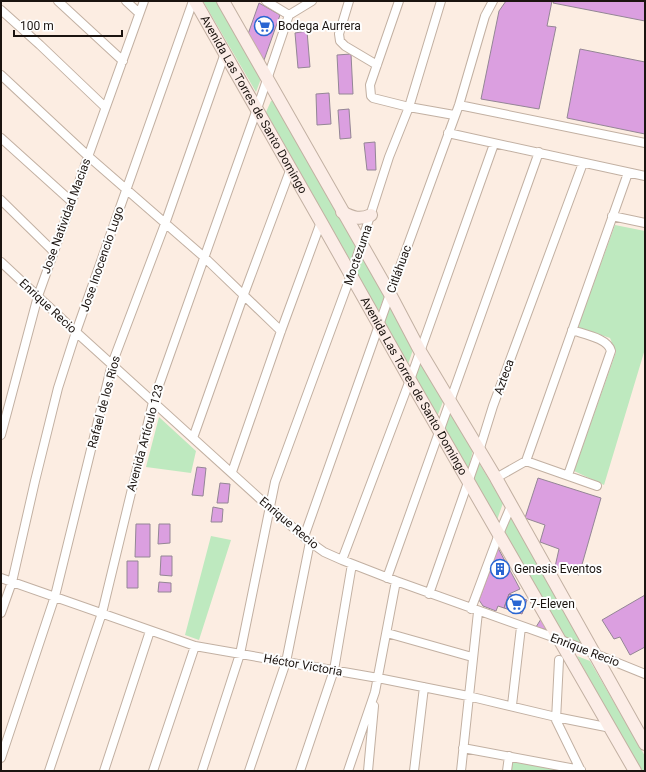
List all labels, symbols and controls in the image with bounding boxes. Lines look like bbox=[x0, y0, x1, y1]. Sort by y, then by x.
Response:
scale bar bbox=[14, 12, 122, 38]
street label: Avenida Las Torres de Santo Domingo bbox=[198, 13, 310, 196]
supermarket icon: Bodega Aurrera bbox=[253, 15, 275, 37]
text: 100 m bbox=[20, 19, 54, 33]
place label: Bodega Aurrera bbox=[278, 19, 361, 33]
street label: Jose Natividad Macias bbox=[39, 156, 93, 276]
street label: Jose Inocencio Lugo bbox=[77, 204, 127, 313]
street label: Moctezuma bbox=[341, 223, 375, 287]
street label: Citláhuac bbox=[384, 243, 414, 295]
street label: Enrique Recio bbox=[17, 276, 80, 336]
street label: Avenida Las Torres de Santo Domingo bbox=[358, 294, 470, 478]
street label: Rafael de los Rios bbox=[85, 354, 123, 450]
street label: Azteca bbox=[491, 357, 517, 397]
street label: Avenida Artículo 123 bbox=[124, 383, 166, 493]
street label: Enrique Recio bbox=[257, 494, 322, 552]
building icon: Genesis Eventos bbox=[489, 558, 511, 580]
place label: Genesis Eventos bbox=[514, 562, 602, 576]
supermarket icon: 7-Eleven bbox=[505, 593, 527, 615]
place label: 7-Eleven bbox=[530, 597, 575, 611]
street label: Enrique Recio bbox=[548, 630, 622, 670]
street label: Héctor Victoria bbox=[262, 651, 344, 679]

